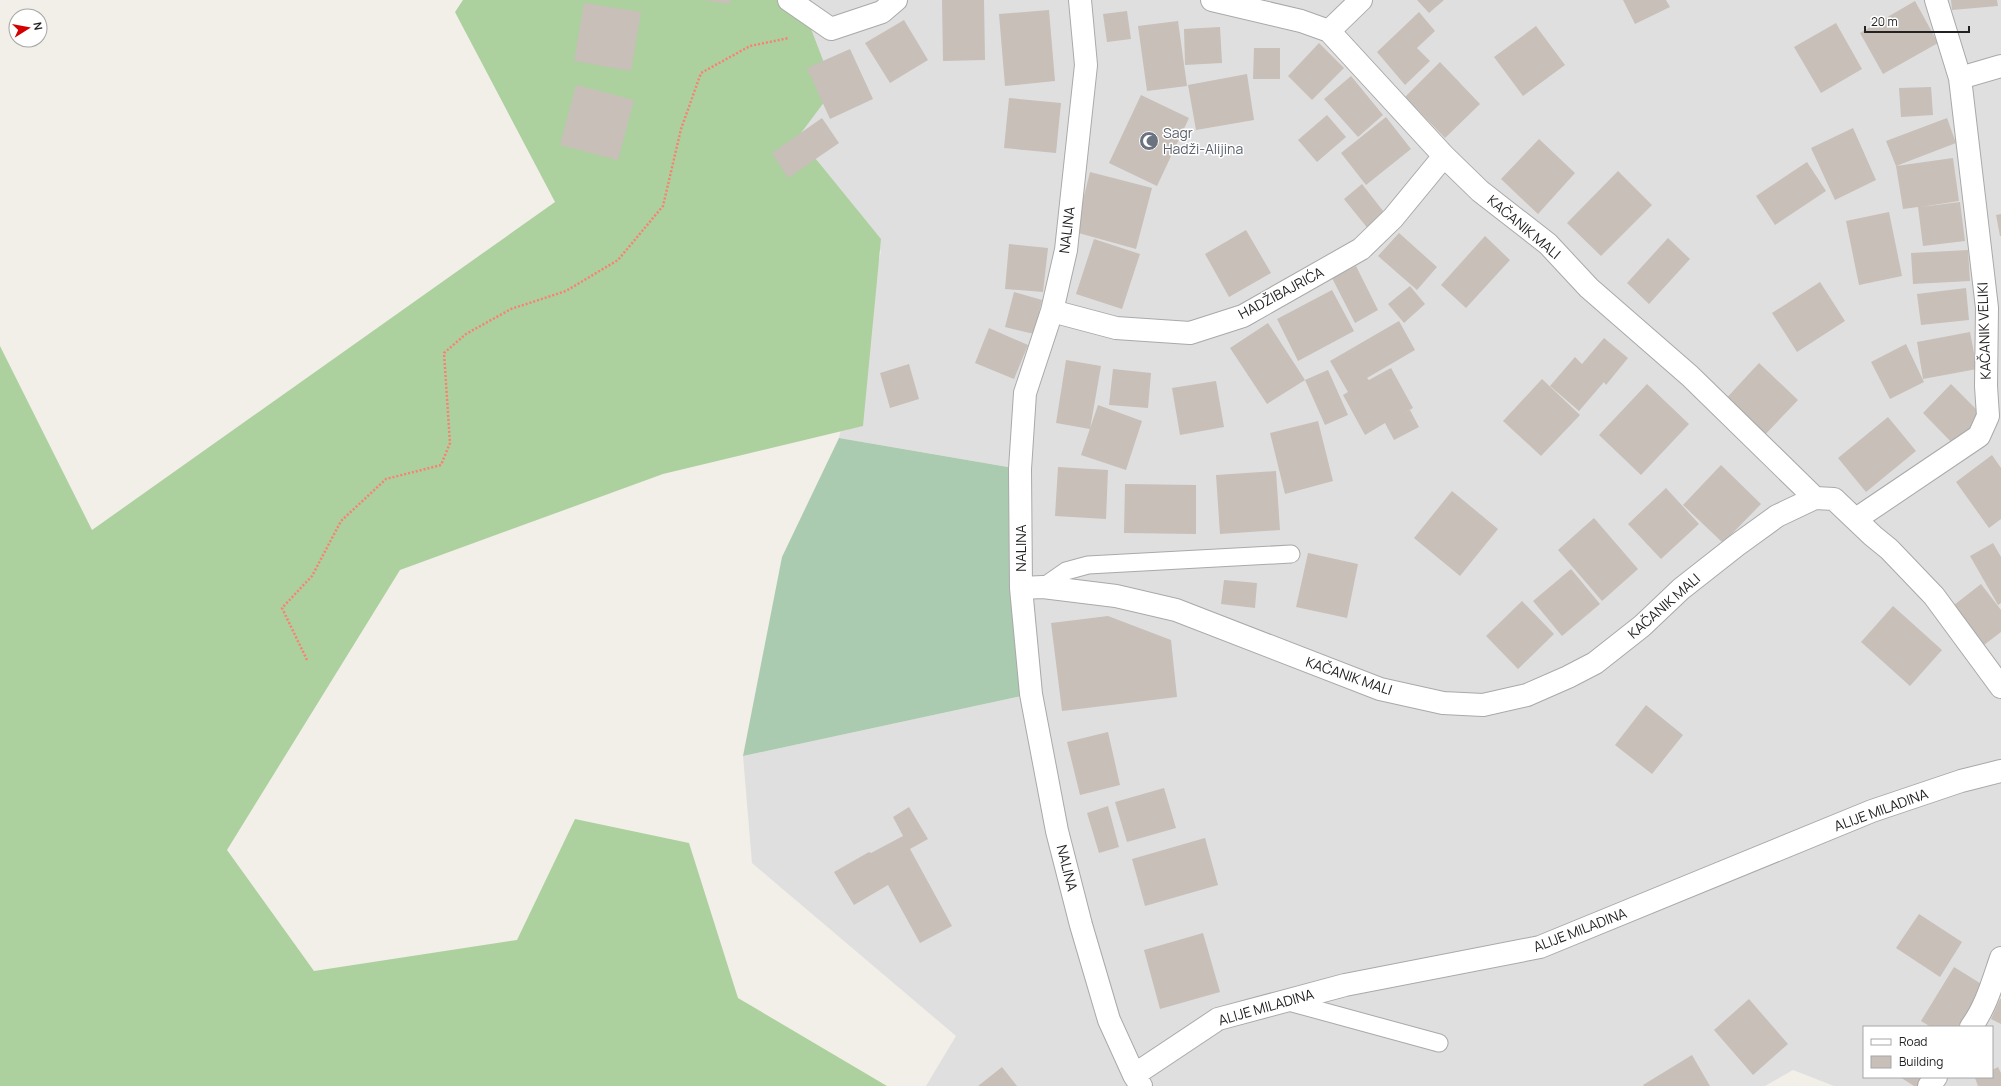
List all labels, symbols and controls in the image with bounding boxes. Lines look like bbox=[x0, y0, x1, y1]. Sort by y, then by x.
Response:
north arrow bbox=[8, 8, 48, 48]
scale bar bbox=[1865, 8, 1969, 34]
text: 20 m bbox=[1871, 13, 1898, 30]
text: N bbox=[30, 21, 46, 31]
place label: Sagr Hadži-Alijina bbox=[1163, 123, 1243, 158]
mosque icon: Sagr Hadži-Alijina bbox=[1138, 130, 1160, 152]
street label: KAČANIK MALI bbox=[1484, 190, 1565, 263]
street label: NALINA bbox=[1054, 205, 1079, 255]
street label: HADŽIBAJRIĆA bbox=[1235, 262, 1327, 323]
street label: KAČANIK VELIKI bbox=[1972, 282, 1995, 380]
street label: NALINA bbox=[1011, 524, 1030, 572]
street label: KAČANIK MALI bbox=[1623, 569, 1704, 642]
street label: KAČANIK MALI bbox=[1303, 652, 1395, 699]
street label: ALIJE MILADINA bbox=[1831, 784, 1931, 835]
street label: NALINA bbox=[1053, 843, 1082, 893]
street label: ALIJE MILADINA bbox=[1530, 903, 1629, 956]
street label: ALIJE MILADINA bbox=[1216, 984, 1316, 1029]
legend bbox=[1863, 1026, 1993, 1078]
text: Road bbox=[1899, 1033, 1927, 1050]
text: Building bbox=[1899, 1053, 1943, 1070]

